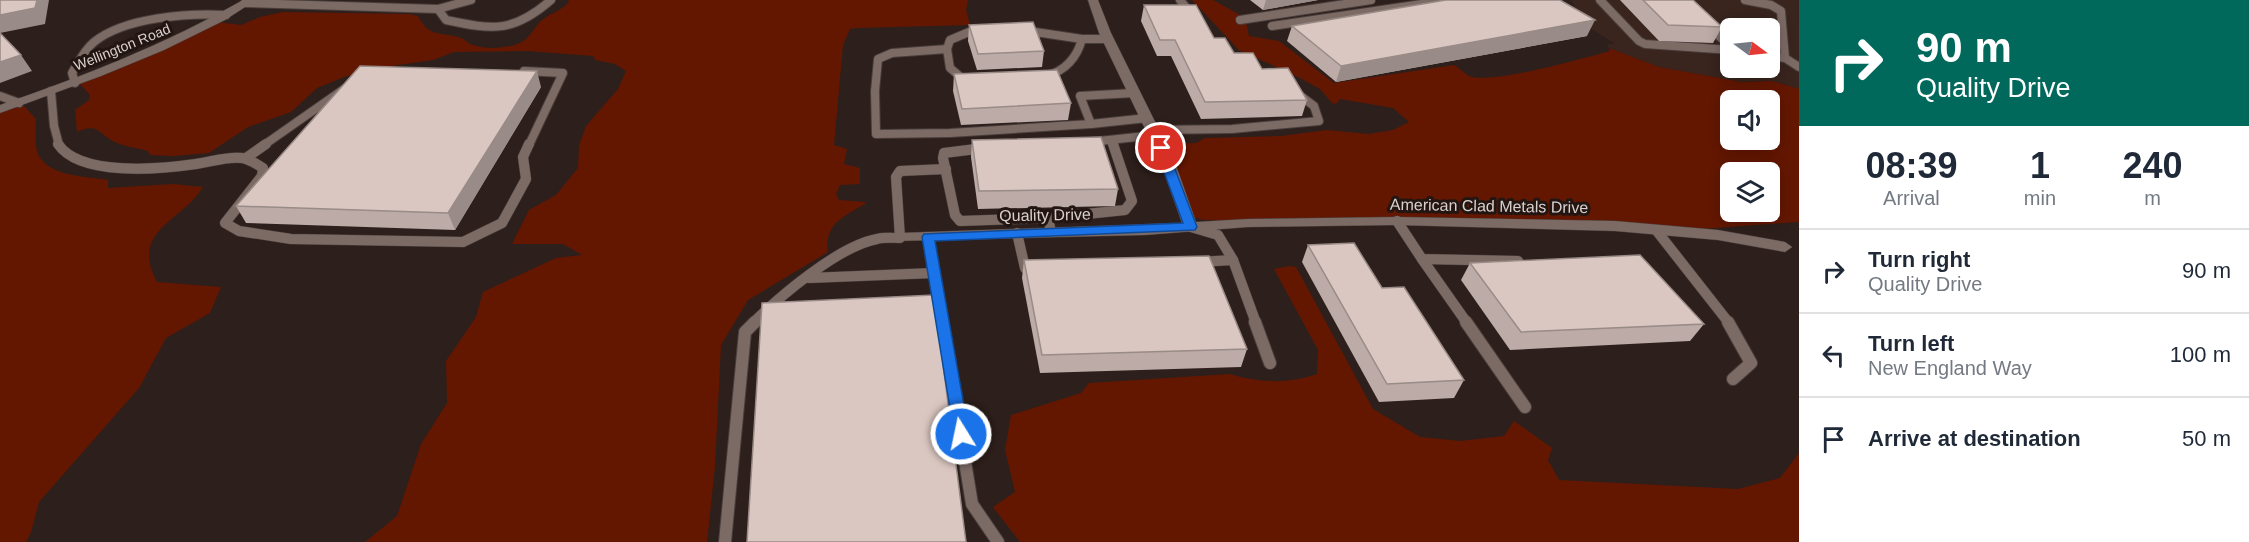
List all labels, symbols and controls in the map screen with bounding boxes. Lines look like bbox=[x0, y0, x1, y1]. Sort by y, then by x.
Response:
north arrow bbox=[1720, 18, 1780, 78]
map controls bbox=[1720, 18, 1780, 222]
street label: Wellington Road bbox=[71, 20, 173, 74]
icon: right bbox=[1817, 24, 1895, 102]
text: 90 m bbox=[1916, 24, 2012, 71]
text: Quality Drive bbox=[1916, 73, 2071, 103]
button: sound bbox=[1720, 90, 1780, 150]
pin bbox=[1135, 122, 1186, 173]
icon: arrive bbox=[1144, 131, 1177, 164]
text: 08:39 bbox=[1865, 145, 1957, 186]
text: 1 bbox=[2030, 145, 2050, 186]
text: 240 bbox=[2122, 145, 2183, 186]
button: layers bbox=[1720, 162, 1780, 222]
text: Arrival bbox=[1883, 187, 1940, 209]
text: min bbox=[2024, 187, 2056, 209]
text: m bbox=[2144, 187, 2161, 209]
street label: American Clad Metals Drive bbox=[1390, 196, 1588, 216]
street label: Quality Drive bbox=[999, 206, 1091, 224]
text: Turn right bbox=[1868, 247, 1970, 272]
icon: right bbox=[1817, 255, 1850, 288]
text: 90 m bbox=[2182, 258, 2231, 283]
text: Quality Drive bbox=[1868, 273, 1982, 295]
text: Turn left bbox=[1868, 331, 1954, 356]
icon: left bbox=[1817, 339, 1850, 372]
text: 100 m bbox=[2170, 342, 2231, 367]
text: New England Way bbox=[1868, 357, 2032, 379]
position arrow bbox=[929, 402, 993, 466]
icon: arrive bbox=[1817, 423, 1850, 456]
text: Arrive at destination bbox=[1868, 426, 2081, 451]
text: 50 m bbox=[2182, 426, 2231, 451]

